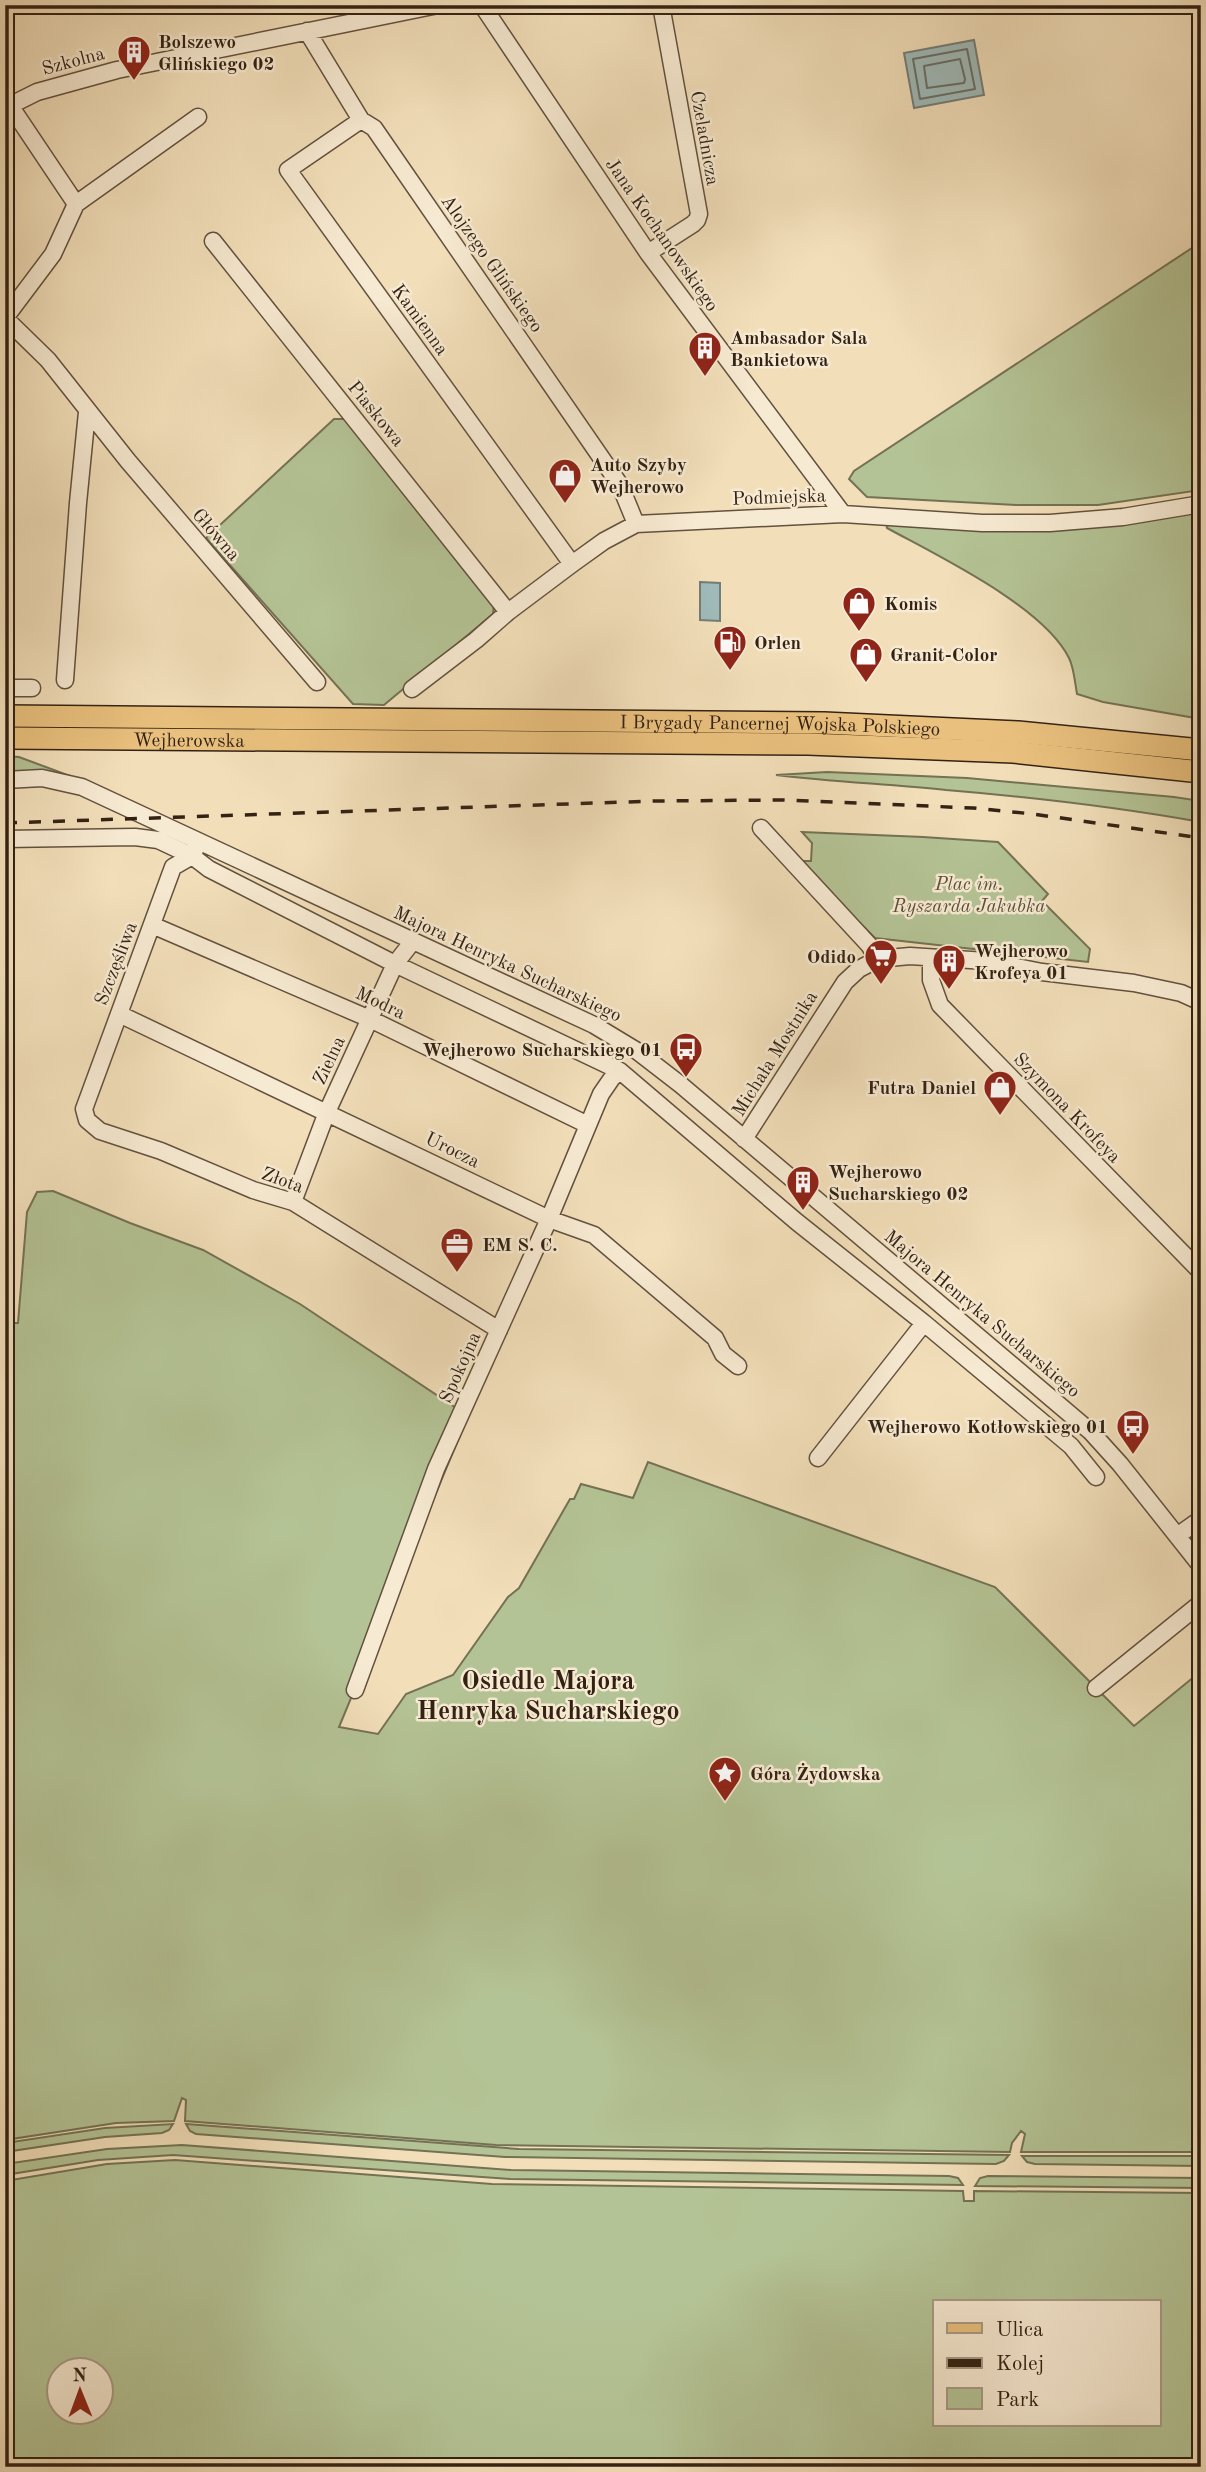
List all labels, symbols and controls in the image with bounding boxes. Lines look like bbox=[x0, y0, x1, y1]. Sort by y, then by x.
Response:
building icon: Bolszewo Glińskiego 02 bbox=[115, 33, 153, 82]
place label: Bolszewo Glińskiego 02 bbox=[158, 34, 275, 75]
street label: Szkolna bbox=[40, 45, 108, 80]
street label: Czeladnicza bbox=[686, 90, 721, 188]
street label: Jana Kochanowskiego bbox=[601, 155, 721, 316]
street label: Alojzego Glińskiego bbox=[436, 192, 546, 337]
street label: Kamienna bbox=[387, 281, 451, 360]
building icon: Ambasador Sala Bankietowa bbox=[686, 329, 724, 378]
place label: Ambasador Sala Bankietowa bbox=[730, 330, 868, 371]
street label: Piaskowa bbox=[343, 378, 407, 451]
shop icon: Auto Szyby Wejherowo bbox=[546, 456, 584, 505]
place label: Auto Szyby Wejherowo bbox=[590, 457, 687, 498]
street label: Podmiejska bbox=[732, 487, 827, 510]
street label: Główna bbox=[187, 506, 243, 566]
shop icon: Komis bbox=[840, 584, 878, 633]
place label: Komis bbox=[884, 596, 937, 615]
fuel station icon: Orlen bbox=[711, 623, 749, 672]
place label: Orlen bbox=[754, 635, 801, 654]
shop icon: Granit-Color bbox=[847, 635, 885, 684]
place label: Granit-Color bbox=[890, 647, 998, 666]
street label: I Brygady Pancernej Wojska Polskiego bbox=[619, 714, 941, 740]
street label: Wejherowska bbox=[133, 732, 245, 752]
park label: Plac im. Ryszarda Jakubka bbox=[892, 876, 1045, 917]
street label: Majora Henryka Sucharskiego bbox=[390, 904, 624, 1027]
street label: Szczęśliwa bbox=[93, 919, 142, 1008]
supermarket icon: Odido bbox=[862, 937, 900, 986]
building icon: Wejherowo Krofeya 01 bbox=[930, 942, 968, 991]
place label: Wejherowo Krofeya 01 bbox=[974, 943, 1068, 984]
place label: Odido bbox=[807, 949, 856, 968]
street label: Modra bbox=[352, 985, 408, 1024]
street label: Michała Mostnika bbox=[730, 988, 823, 1120]
bus stop icon: Wejherowo Sucharskiego 01 bbox=[667, 1030, 705, 1079]
street label: Zielna bbox=[311, 1033, 350, 1088]
place label: Wejherowo Sucharskiego 01 bbox=[422, 1042, 662, 1061]
street label: Szymona Krofeya bbox=[1009, 1050, 1124, 1168]
shop icon: Futra Daniel bbox=[981, 1068, 1019, 1117]
place label: Futra Daniel bbox=[867, 1080, 976, 1099]
street label: Urocza bbox=[422, 1130, 483, 1173]
building icon: Wejherowo Sucharskiego 02 bbox=[784, 1163, 822, 1212]
place label: Wejherowo Sucharskiego 02 bbox=[828, 1164, 969, 1205]
street label: Złota bbox=[259, 1165, 306, 1198]
office icon: EM S. C. bbox=[438, 1225, 476, 1274]
street label: Majora Henryka Sucharskiego bbox=[880, 1228, 1083, 1402]
place label: EM S. C. bbox=[482, 1237, 558, 1256]
street label: Spokojna bbox=[437, 1329, 486, 1407]
bus stop icon: Wejherowo Kotłowskiego 01 bbox=[1114, 1407, 1152, 1456]
place label: Wejherowo Kotłowskiego 01 bbox=[867, 1419, 1108, 1438]
district label: Osiedle Majora Henryka Sucharskiego bbox=[417, 1669, 679, 1725]
place icon: Góra Żydowska bbox=[706, 1754, 744, 1803]
place label: Góra Żydowska bbox=[750, 1763, 881, 1785]
legend bbox=[933, 2300, 1160, 2426]
text: Ulica bbox=[996, 2320, 1043, 2341]
text: Kolej bbox=[996, 2354, 1044, 2375]
north arrow bbox=[46, 2356, 116, 2426]
text: N bbox=[72, 2367, 88, 2386]
text: Park bbox=[996, 2390, 1039, 2411]

